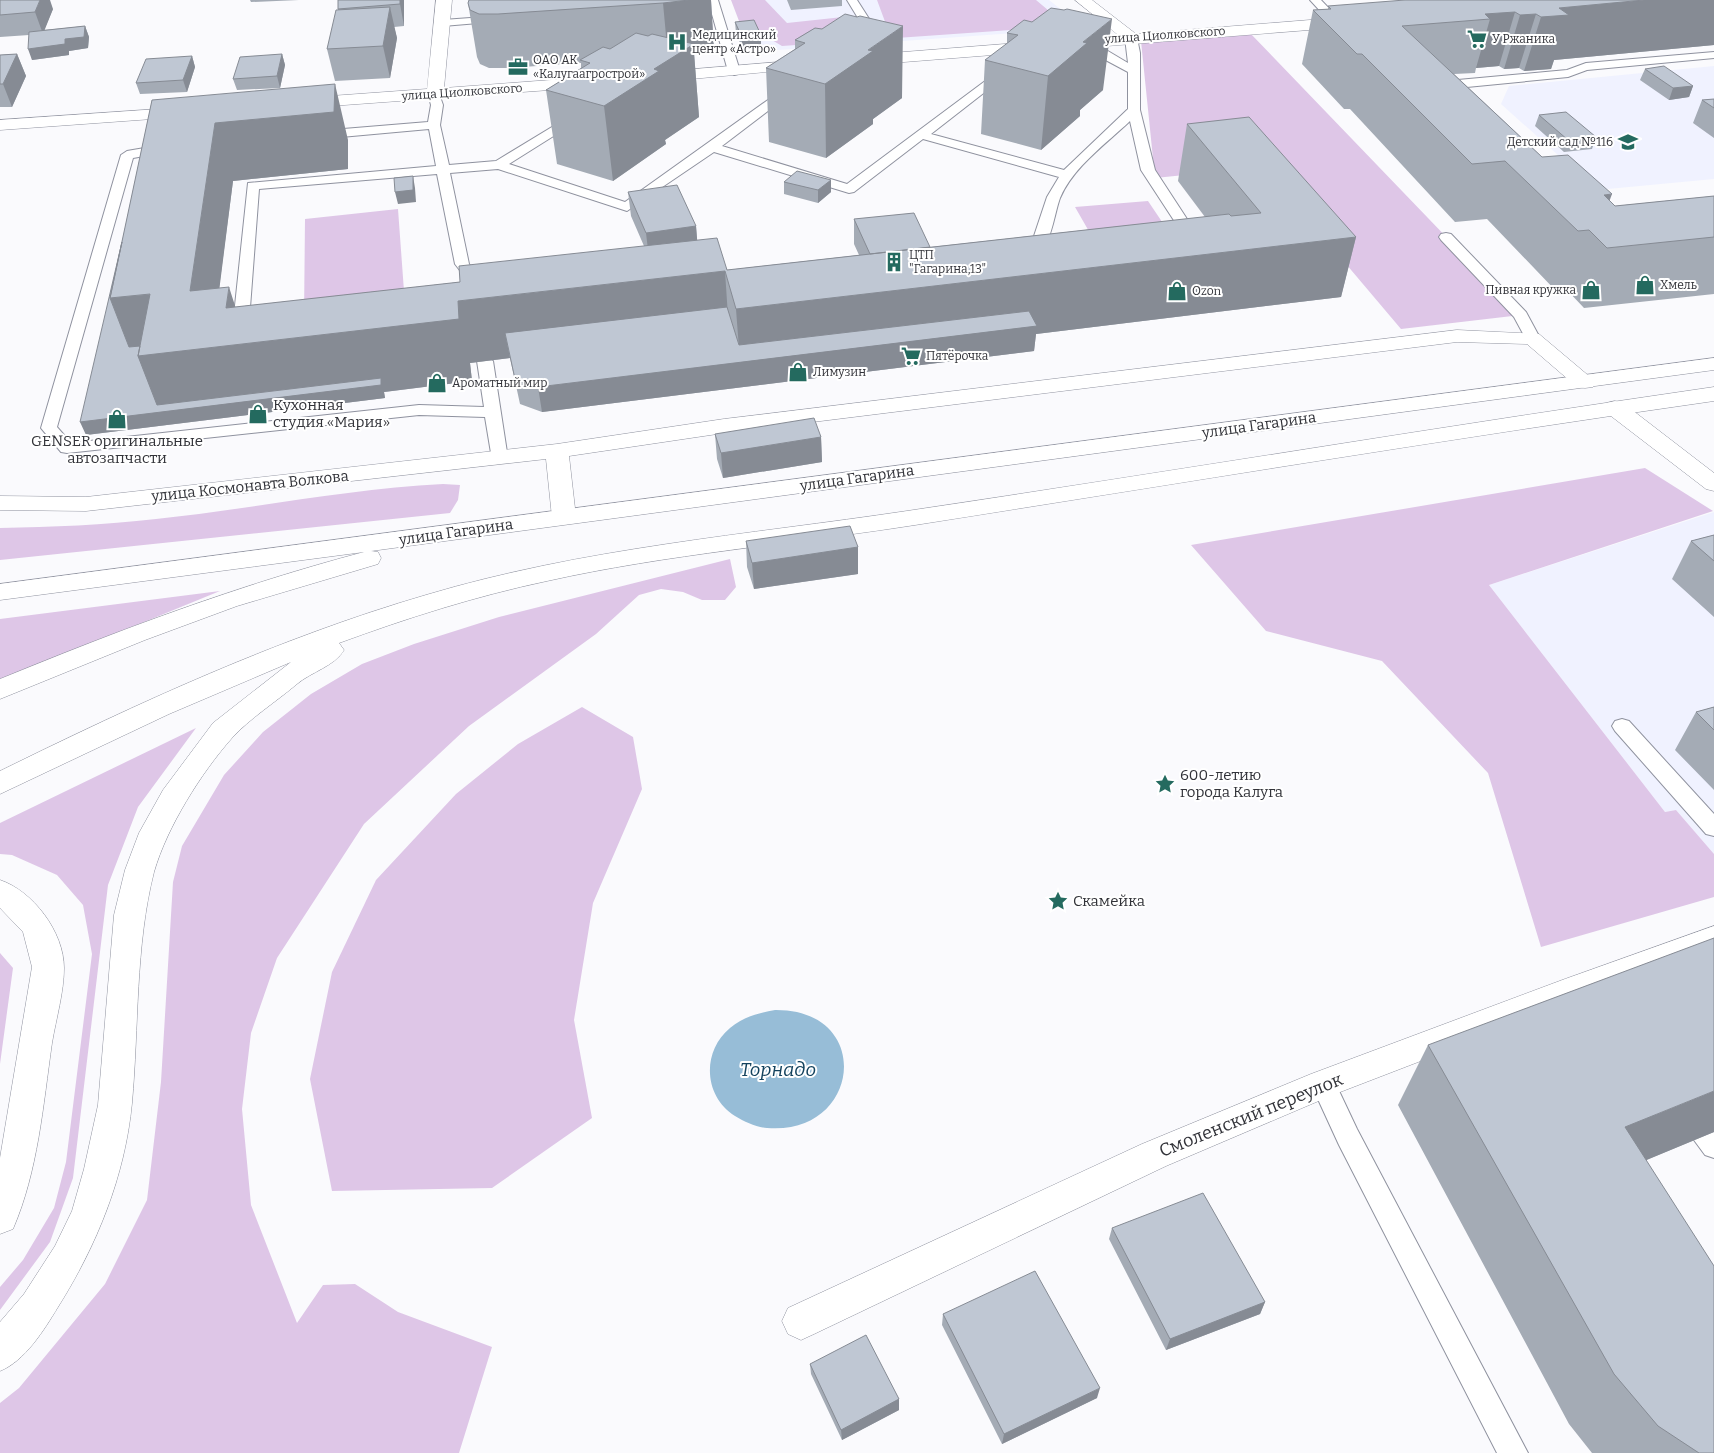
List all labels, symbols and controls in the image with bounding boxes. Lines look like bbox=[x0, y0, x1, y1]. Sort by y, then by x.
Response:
street label: улица Циолковского bbox=[1103, 24, 1226, 46]
place label: Медицинский центр «Астро» bbox=[692, 28, 777, 56]
supermarket icon: У Ржаника bbox=[1466, 28, 1488, 50]
hospital icon: Медицинский центр «Астро» bbox=[666, 31, 688, 53]
place label: У Ржаника bbox=[1492, 32, 1555, 46]
place label: ОАО АК «Калугаагрострой» bbox=[533, 53, 645, 81]
office icon: ОАО АК «Калугаагрострой» bbox=[507, 56, 529, 78]
street label: улица Циолковского bbox=[400, 81, 523, 103]
school or university icon: Детский сад №116 bbox=[1617, 131, 1639, 153]
place label: Детский сад №116 bbox=[1507, 135, 1613, 149]
place label: ЦТП "Гагарина,13" bbox=[909, 248, 986, 276]
building icon: ЦТП "Гагарина,13" bbox=[883, 251, 905, 273]
shop icon: Хмель bbox=[1634, 274, 1656, 296]
place label: Хмель bbox=[1660, 278, 1697, 292]
shop icon: Пивная кружка bbox=[1580, 279, 1602, 301]
shop icon: Ozon bbox=[1166, 280, 1188, 302]
place label: Пивная кружка bbox=[1485, 283, 1576, 297]
place label: Ozon bbox=[1192, 284, 1222, 298]
supermarket icon: Пятёрочка bbox=[900, 345, 922, 367]
place label: Пятёрочка bbox=[926, 349, 989, 363]
shop icon: Лимузин bbox=[787, 361, 809, 383]
place label: Лимузин bbox=[813, 365, 866, 379]
shop icon: Ароматный мир bbox=[426, 372, 448, 394]
place label: Ароматный мир bbox=[452, 376, 547, 390]
place label: Кухонная студия «Мария» bbox=[273, 396, 390, 431]
shop icon: Кухонная студия «Мария» bbox=[247, 403, 269, 425]
shop icon: GENSER оригинальные автозапчасти bbox=[106, 408, 128, 430]
street label: улица Гагарина bbox=[1200, 408, 1317, 442]
place label: GENSER оригинальные автозапчасти bbox=[31, 432, 203, 467]
street label: улица Гагарина bbox=[798, 461, 915, 495]
street label: улица Космонавта Волкова bbox=[149, 467, 350, 505]
street label: улица Гагарина bbox=[397, 515, 514, 549]
place label: 600-летию города Калуга bbox=[1180, 766, 1283, 801]
place icon: 600-летию города Калуга bbox=[1154, 773, 1176, 795]
place icon: Скамейка bbox=[1047, 890, 1069, 912]
place label: Скамейка bbox=[1073, 892, 1145, 910]
water label: Торнадо bbox=[740, 1058, 816, 1081]
street label: Смоленский переулок bbox=[1156, 1068, 1346, 1162]

